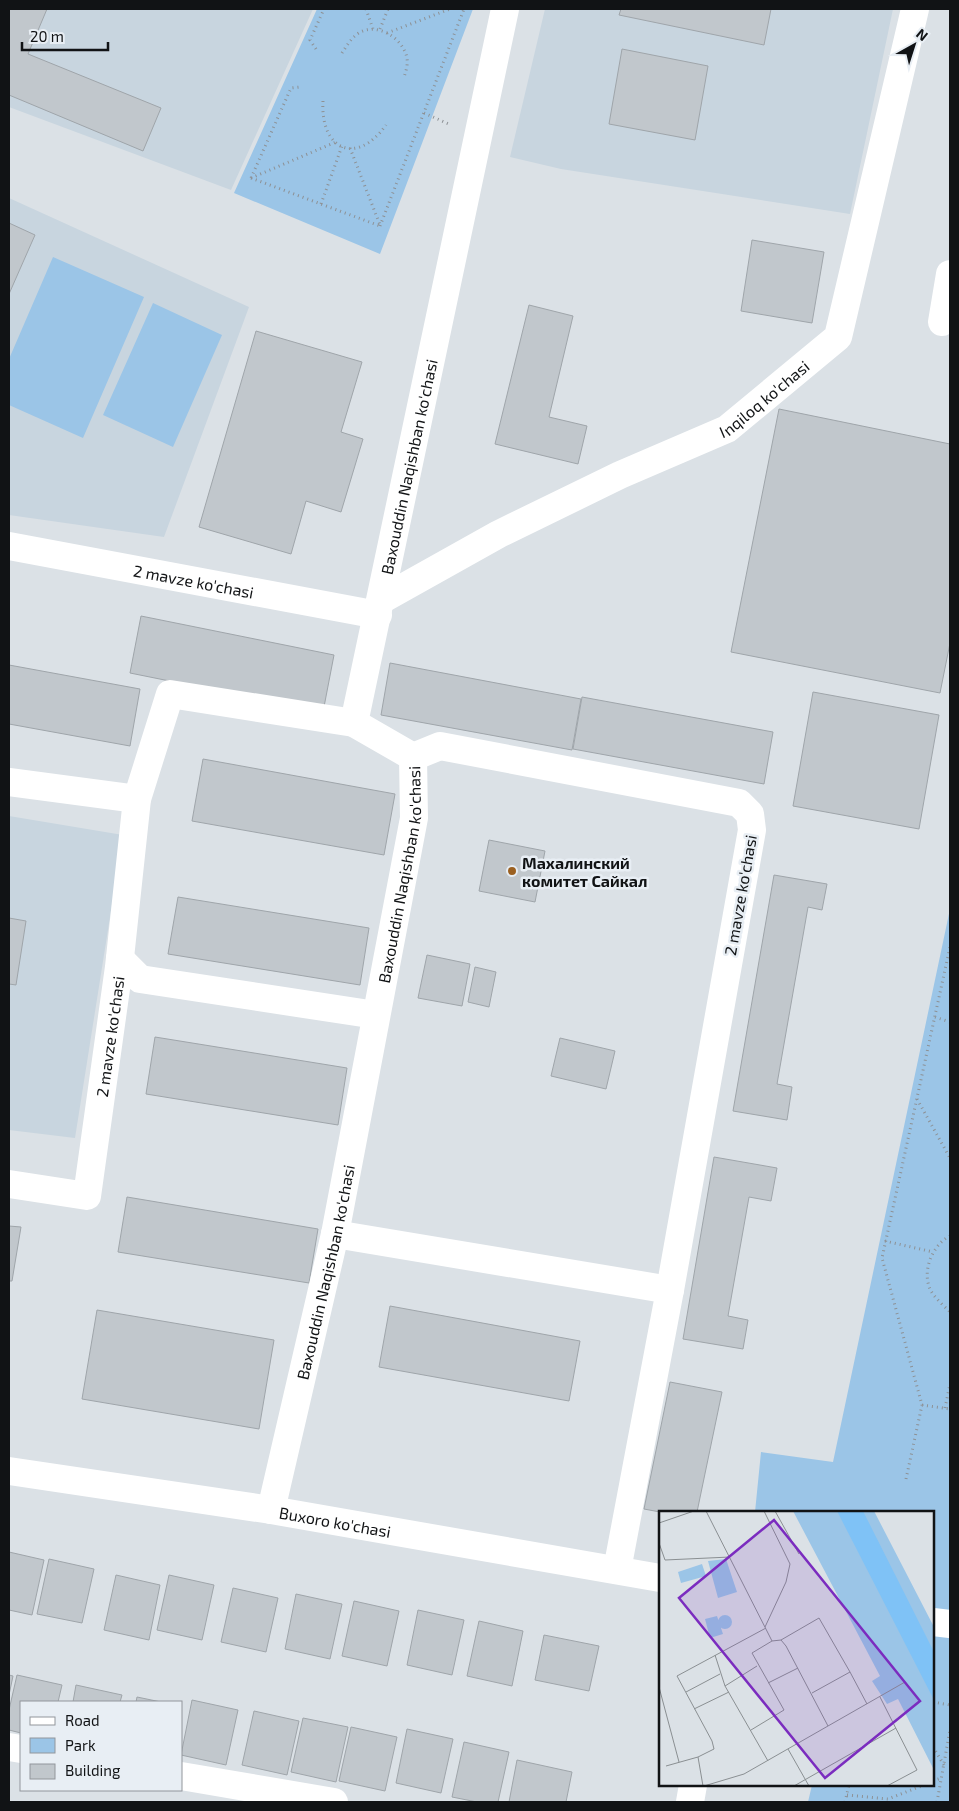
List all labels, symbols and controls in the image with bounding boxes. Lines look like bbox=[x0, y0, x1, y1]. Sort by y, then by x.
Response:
scale bar bbox=[22, 20, 109, 52]
north arrow bbox=[889, 20, 939, 70]
text: N bbox=[913, 25, 932, 44]
text: 20 m bbox=[30, 27, 64, 45]
street label: Inqiloq ko'chasi bbox=[716, 356, 813, 441]
street label: Baxouddin Naqishban ko'chasi bbox=[376, 357, 440, 576]
street label: 2 mavze ko'chasi bbox=[132, 560, 256, 601]
street label: Baxouddin Naqishban ko'chasi bbox=[373, 766, 424, 984]
street label: 2 mavze ko'chasi bbox=[720, 833, 760, 957]
place label: Махалинский комитет Сайкал bbox=[522, 853, 647, 890]
marker: Махалинский комитет Сайкал bbox=[506, 865, 518, 877]
street label: 2 mavze ko'chasi bbox=[91, 975, 127, 1098]
street label: Baxouddin Naqishban ko'chasi bbox=[292, 1163, 357, 1381]
street label: Buxoro ko'chasi bbox=[278, 1502, 392, 1540]
inset map bbox=[659, 1511, 934, 1786]
legend bbox=[20, 1701, 182, 1791]
text: Road bbox=[65, 1711, 100, 1729]
text: Park bbox=[65, 1736, 96, 1754]
text: Building bbox=[65, 1761, 121, 1779]

